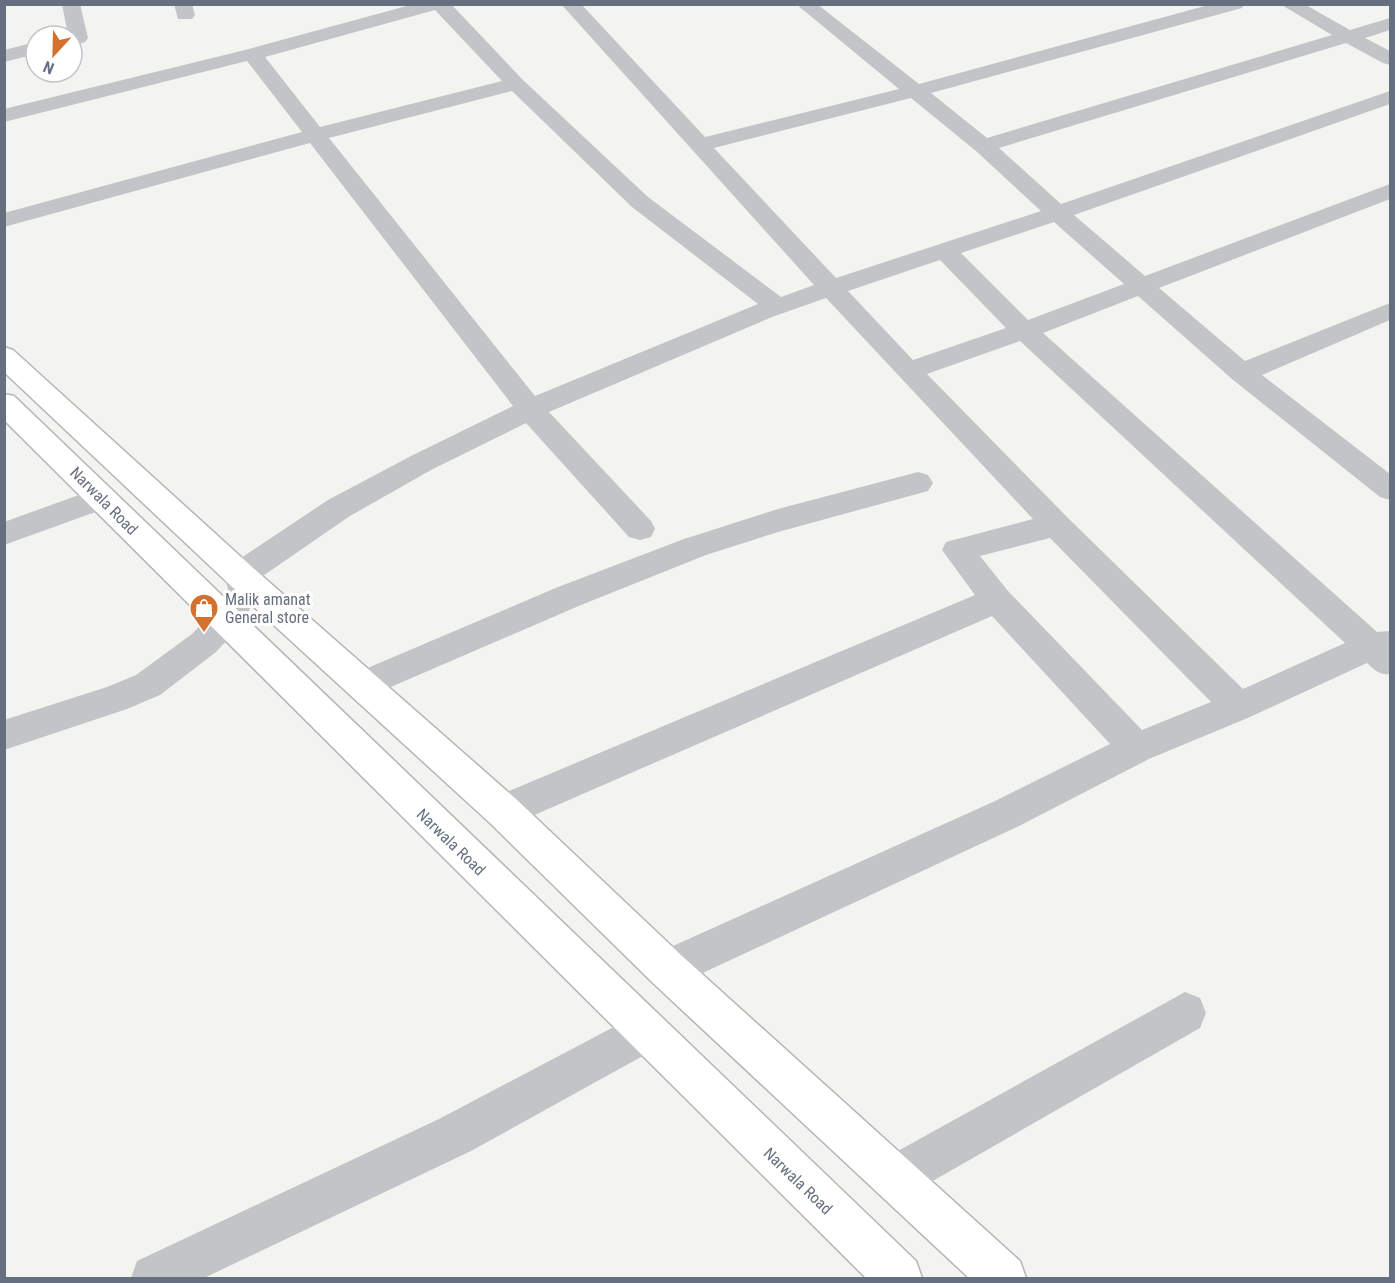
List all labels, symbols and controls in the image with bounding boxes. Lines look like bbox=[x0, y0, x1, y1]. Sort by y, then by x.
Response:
north arrow bbox=[24, 24, 84, 84]
text: N bbox=[40, 57, 57, 78]
street label: Narwala Road bbox=[66, 463, 142, 539]
place label: Malik amanat General store bbox=[225, 590, 311, 627]
shop icon: Malik amanat General store bbox=[188, 592, 220, 634]
street label: Narwala Road bbox=[413, 805, 489, 879]
street label: Narwala Road bbox=[760, 1144, 836, 1218]

